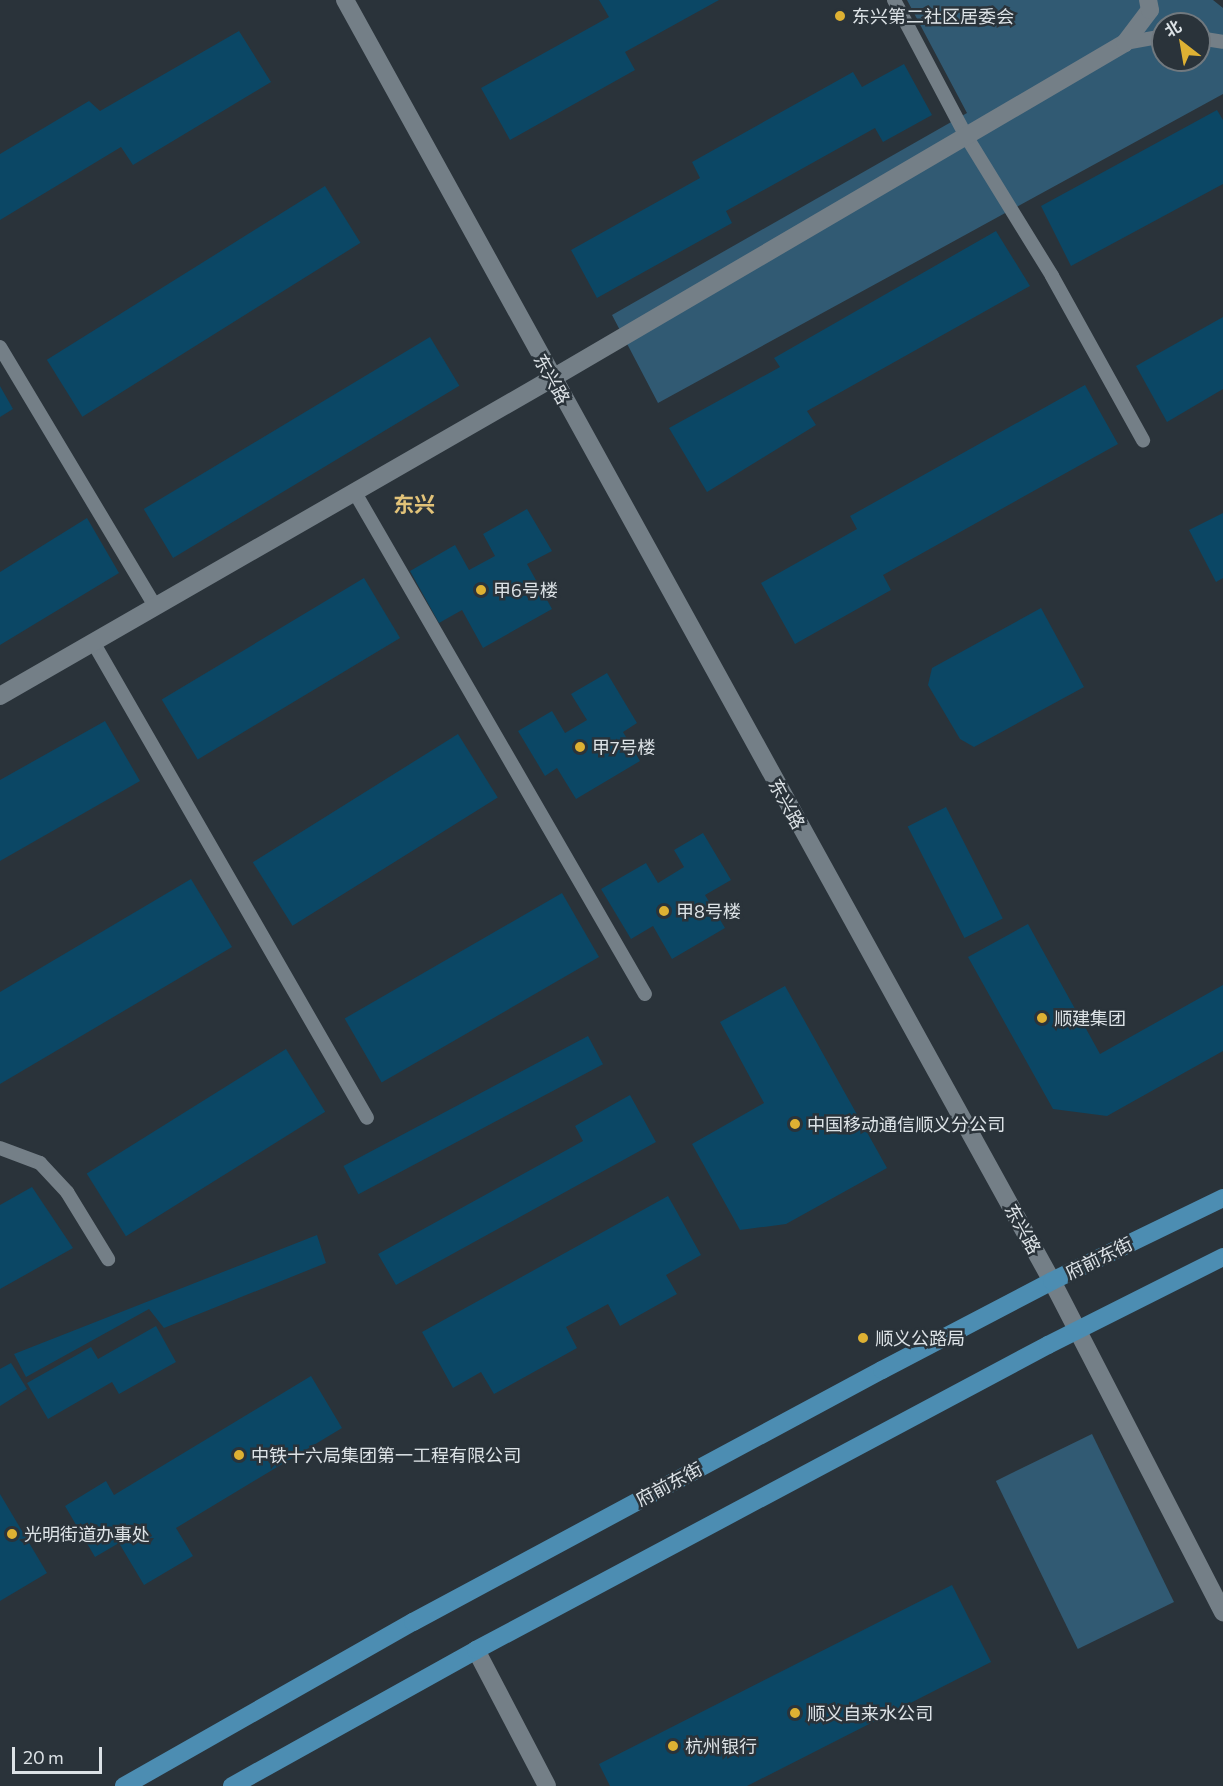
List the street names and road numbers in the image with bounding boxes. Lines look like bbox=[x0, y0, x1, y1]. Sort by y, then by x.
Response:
street label: 东兴路 bbox=[529, 350, 575, 408]
street label: 东兴路 bbox=[764, 775, 810, 833]
street label: 东兴路 bbox=[1000, 1200, 1046, 1258]
street label: 府前东街 bbox=[1062, 1233, 1136, 1283]
street label: 府前东街 bbox=[632, 1458, 706, 1510]

